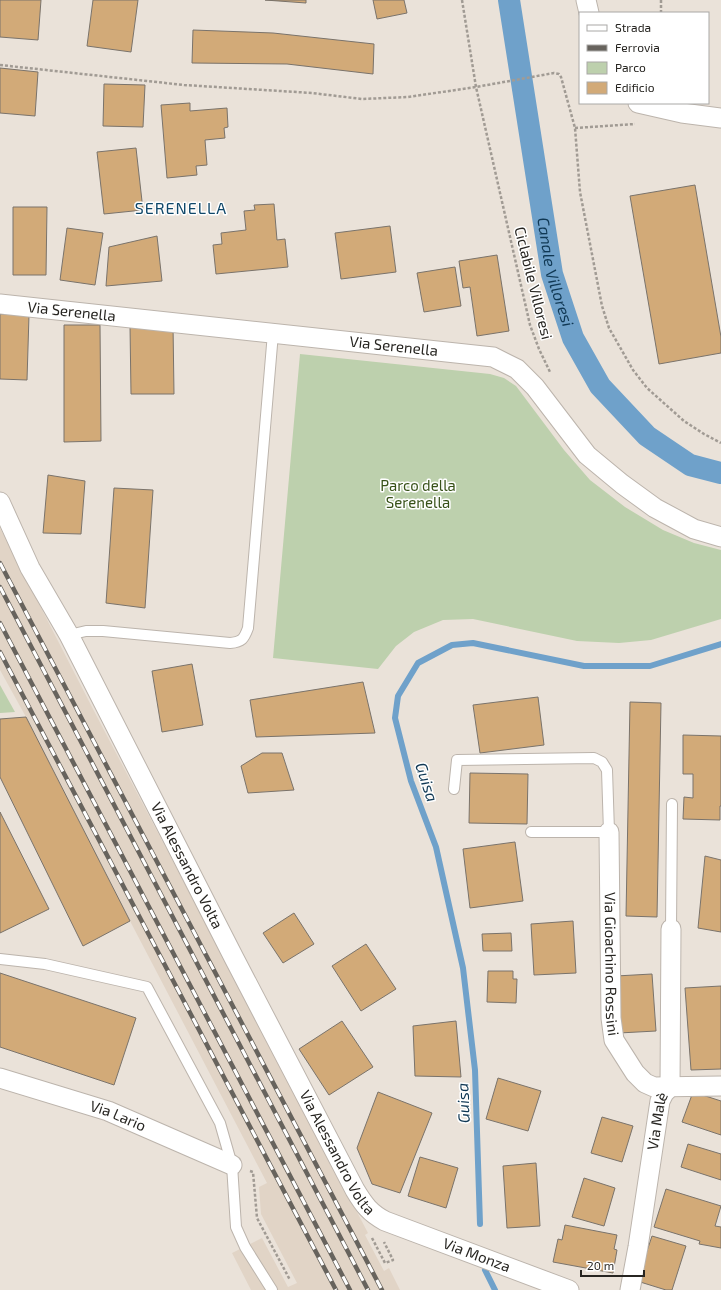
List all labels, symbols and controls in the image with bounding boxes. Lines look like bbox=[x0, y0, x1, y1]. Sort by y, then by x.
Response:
legend bbox=[579, 12, 709, 104]
text: Strada bbox=[615, 20, 651, 34]
text: Ferrovia bbox=[615, 40, 660, 54]
text: Parco bbox=[615, 60, 646, 74]
text: Edificio bbox=[615, 80, 655, 94]
district label: SERENELLA bbox=[135, 198, 227, 217]
water label: Canale Villoresi bbox=[534, 216, 579, 329]
street label: Ciclabile Villoresi bbox=[511, 225, 557, 341]
street label: Via Serenella bbox=[27, 297, 117, 324]
street label: Via Serenella bbox=[349, 332, 439, 359]
park label: Parco della Serenella bbox=[380, 476, 456, 511]
water label: Guisa bbox=[412, 760, 443, 804]
street label: Via Alessandro Volta bbox=[148, 799, 227, 931]
street label: Via Gioachino Rossini bbox=[602, 892, 623, 1037]
water label: Guisa bbox=[452, 1083, 473, 1123]
street label: Via Alessandro Volta bbox=[296, 1087, 379, 1218]
street label: Via Malè bbox=[643, 1089, 671, 1151]
street label: Via Lario bbox=[88, 1096, 149, 1134]
street label: Via Monza bbox=[441, 1234, 513, 1275]
scale bar bbox=[581, 1252, 644, 1278]
text: 20 m bbox=[587, 1258, 614, 1272]

